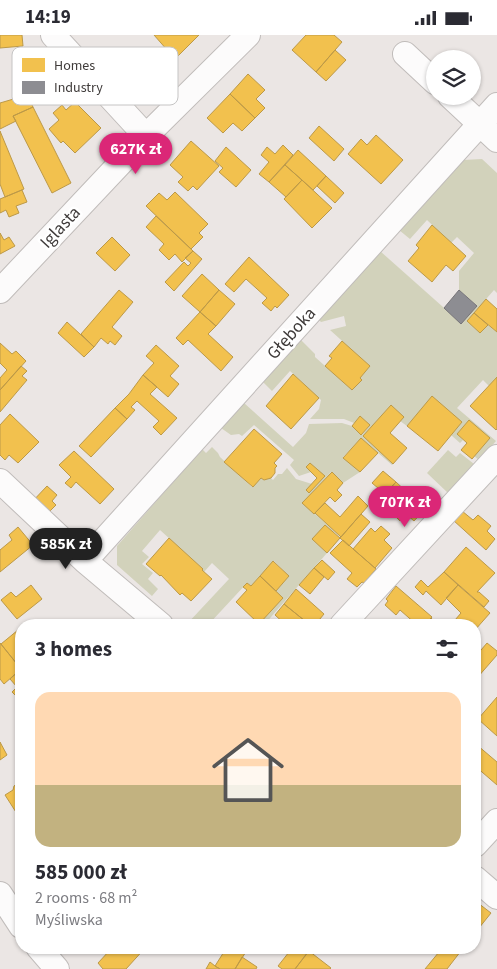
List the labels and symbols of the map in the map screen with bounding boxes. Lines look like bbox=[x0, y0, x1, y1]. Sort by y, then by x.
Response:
legend bbox=[12, 47, 178, 105]
text: Homes bbox=[54, 56, 95, 76]
text: Industry bbox=[54, 78, 103, 98]
pin: 627K zł bbox=[90, 133, 182, 175]
street label: Iglasta bbox=[34, 201, 86, 254]
street label: Głęboka bbox=[261, 302, 322, 365]
pin: 707K zł bbox=[359, 485, 451, 528]
pin: 585K zł bbox=[20, 527, 112, 570]

